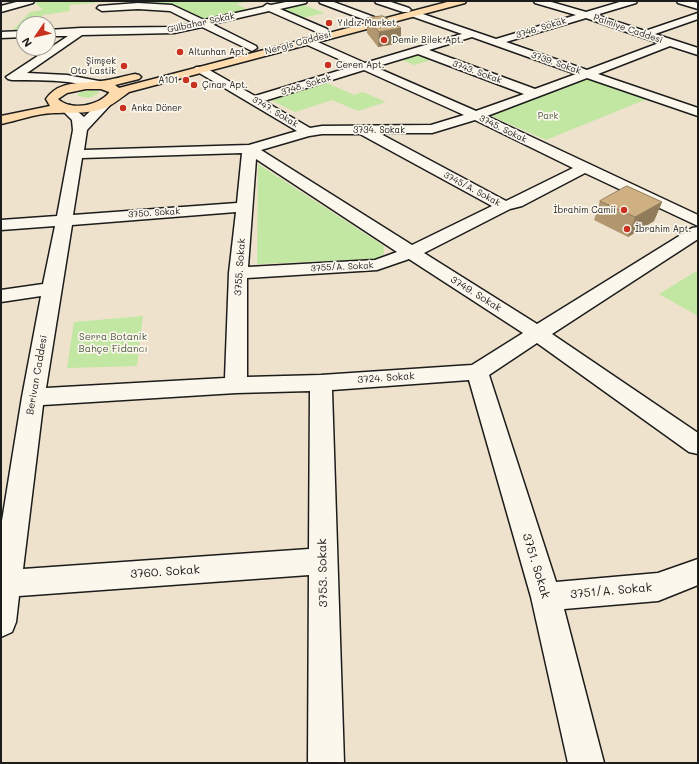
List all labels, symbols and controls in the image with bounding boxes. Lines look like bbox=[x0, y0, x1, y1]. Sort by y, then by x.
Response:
street label: Gülbahar Sokak bbox=[166, 11, 236, 35]
street label: Palmiye Caddesi bbox=[592, 12, 664, 46]
street label: 3746. Sokak bbox=[515, 15, 567, 41]
north arrow bbox=[16, 16, 56, 56]
marker: Yıldız Market bbox=[324, 18, 334, 28]
place label: Yıldız Market bbox=[337, 18, 396, 28]
street label: Nergis Caddesi bbox=[264, 29, 332, 57]
text: N bbox=[18, 35, 35, 50]
marker: Demir Bilek Apt. bbox=[379, 35, 389, 45]
place label: Demir Bilek Apt. bbox=[392, 35, 463, 45]
marker: Altunhan Apt. bbox=[175, 47, 185, 57]
place label: Altunhan Apt. bbox=[188, 47, 247, 57]
street label: 3739. Sokak bbox=[530, 49, 582, 77]
place label: Şimşek Oto Lastik bbox=[70, 56, 116, 77]
street label: 3743. Sokak bbox=[451, 58, 503, 86]
marker: Ceren Apt. bbox=[323, 60, 333, 70]
place label: Ceren Apt. bbox=[336, 60, 384, 70]
marker: Şimşek Oto Lastik bbox=[119, 61, 129, 71]
street label: 3748. Sokak bbox=[280, 72, 332, 98]
place label: A101 bbox=[158, 75, 178, 85]
marker: A101 bbox=[181, 75, 191, 85]
marker: Çınar Apt. bbox=[189, 80, 199, 90]
place label: Çınar Apt. bbox=[202, 80, 248, 90]
street label: 3747. Sokak bbox=[250, 94, 300, 130]
marker: Anka Döner bbox=[118, 103, 128, 113]
place label: Anka Döner bbox=[131, 103, 182, 113]
park label: Park bbox=[538, 111, 558, 121]
street label: 3745. Sokak bbox=[477, 113, 529, 145]
street label: 3734. Sokak bbox=[353, 125, 405, 135]
street label: 3745/A. Sokak bbox=[442, 169, 502, 209]
place label: İbrahim Camii bbox=[554, 205, 616, 215]
marker: İbrahim Camii bbox=[619, 205, 629, 215]
street label: 3750. Sokak bbox=[128, 206, 180, 220]
marker: İbrahim Apt. bbox=[622, 224, 632, 234]
place label: İbrahim Apt. bbox=[635, 224, 691, 234]
street label: 3755. Sokak bbox=[232, 238, 248, 296]
street label: 3755/A. Sokak bbox=[310, 260, 374, 274]
street label: 3749. Sokak bbox=[448, 274, 504, 314]
park label: Serra Botanik Bahçe Fidancı bbox=[78, 331, 148, 354]
street label: Berivan Caddesi bbox=[24, 334, 50, 416]
street label: 3724. Sokak bbox=[357, 370, 415, 386]
street label: 3751. Sokak bbox=[519, 532, 553, 600]
street label: 3753. Sokak bbox=[315, 538, 331, 608]
street label: 3760. Sokak bbox=[130, 562, 200, 582]
street label: 3751/A. Sokak bbox=[569, 580, 653, 602]

